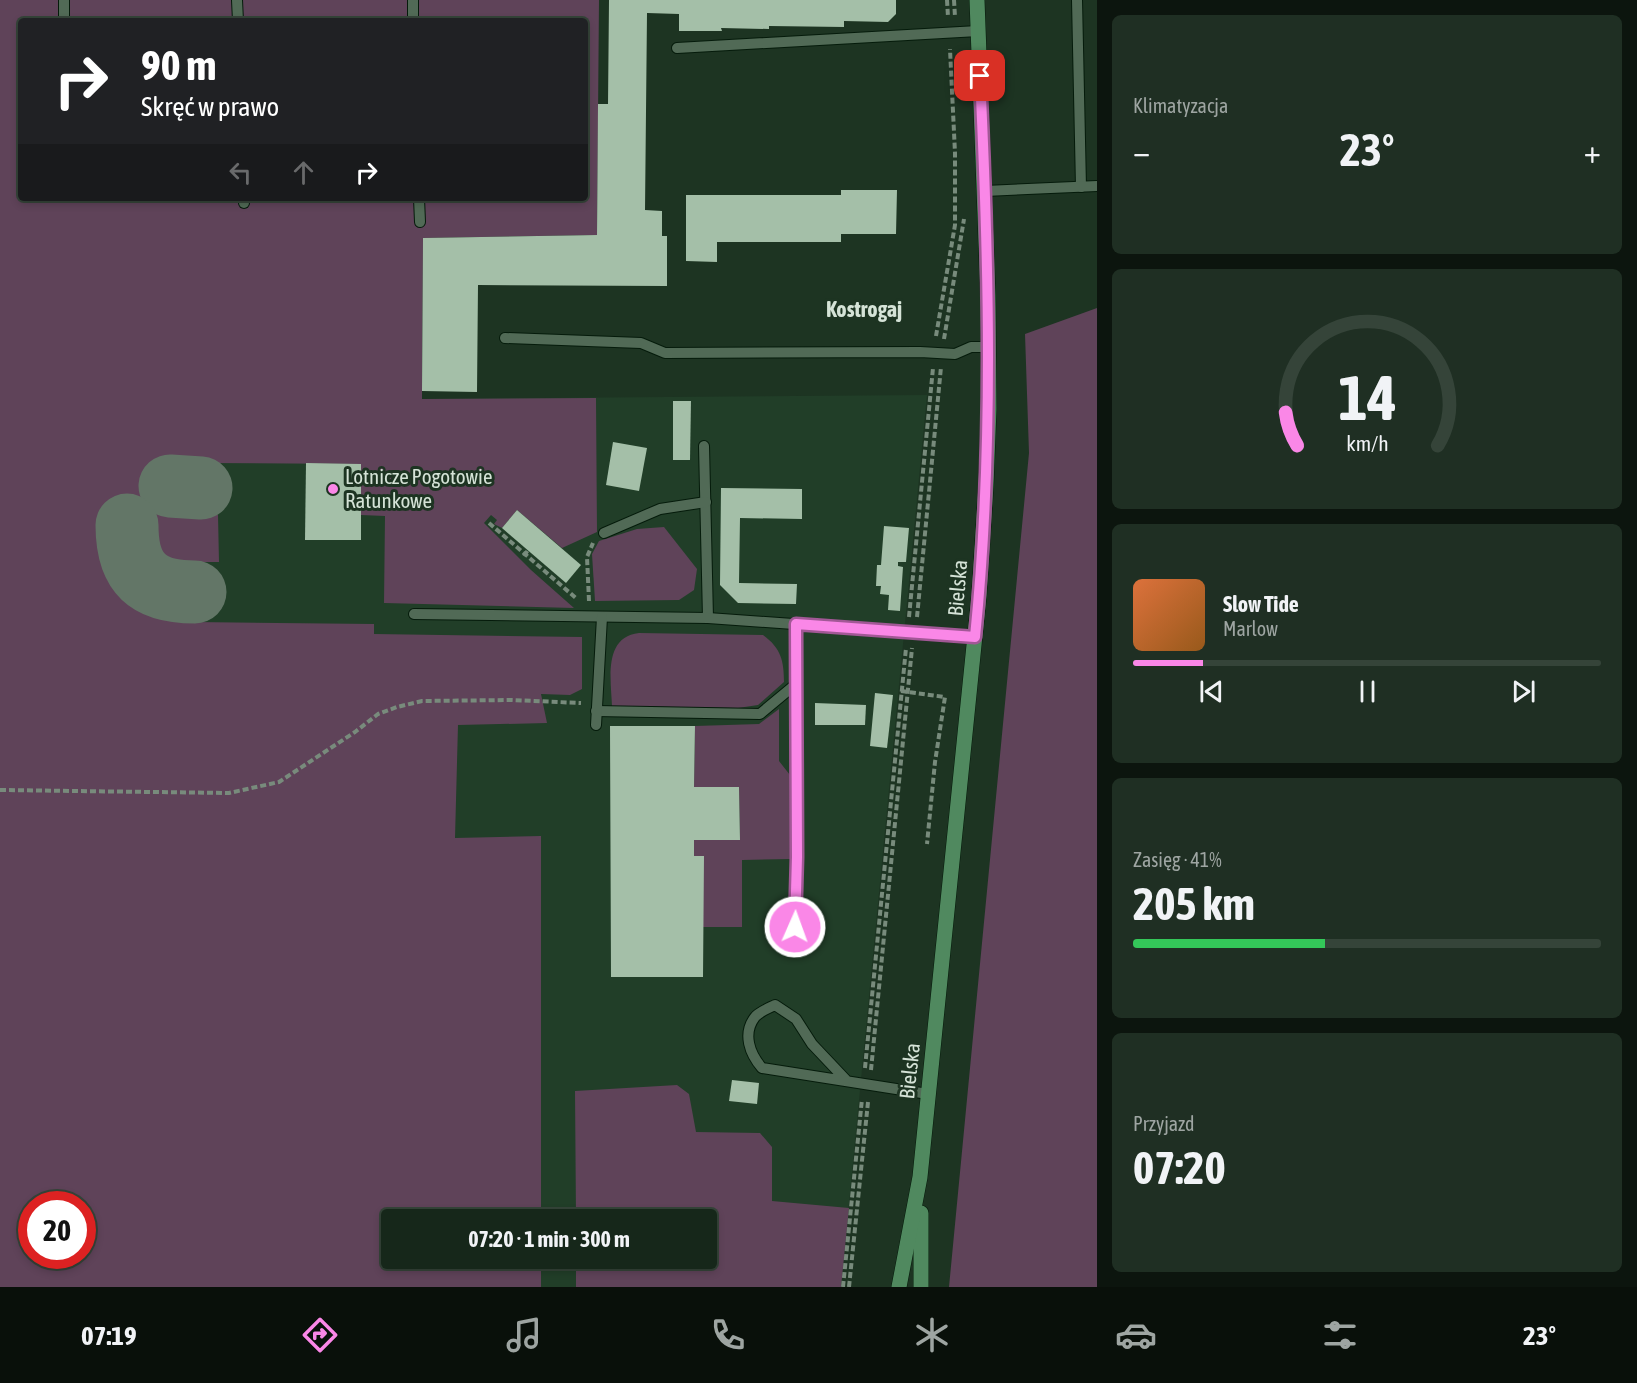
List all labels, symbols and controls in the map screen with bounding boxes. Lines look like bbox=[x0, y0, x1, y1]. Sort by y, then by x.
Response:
text: 90 m bbox=[141, 41, 216, 89]
icon: right bbox=[42, 42, 120, 120]
pin bbox=[954, 50, 1005, 101]
icon: arrive bbox=[963, 59, 996, 92]
text: Skręć w prawo bbox=[141, 91, 279, 122]
text: Klimatyzacja bbox=[1133, 94, 1228, 117]
text: 23° bbox=[1340, 124, 1394, 176]
text: − bbox=[1133, 132, 1150, 170]
text: + bbox=[1584, 132, 1601, 170]
icon: left bbox=[224, 156, 257, 189]
icon: ahead bbox=[287, 156, 320, 189]
icon: right bbox=[350, 156, 383, 189]
district label: Kostrogaj bbox=[826, 296, 902, 322]
text: 14 bbox=[1338, 362, 1396, 433]
text: km/h bbox=[1346, 432, 1388, 457]
place label: Lotnicze Pogotowie Ratunkowe bbox=[345, 464, 492, 512]
marker: Lotnicze Pogotowie Ratunkowe bbox=[326, 482, 340, 496]
street label: Bielska bbox=[943, 559, 971, 617]
text: Slow Tide bbox=[1223, 591, 1299, 617]
text: Marlow bbox=[1223, 617, 1278, 640]
icon: previous bbox=[1195, 675, 1228, 708]
icon: pause bbox=[1351, 675, 1384, 708]
icon: next bbox=[1507, 675, 1540, 708]
text: Zasięg · 41% bbox=[1133, 848, 1222, 871]
text: 205 km bbox=[1133, 878, 1255, 930]
position arrow bbox=[763, 895, 827, 959]
street label: Bielska bbox=[894, 1042, 924, 1100]
text: Przyjazd bbox=[1133, 1112, 1195, 1135]
text: 07:20 bbox=[1133, 1142, 1226, 1194]
speed limit sign: 20 bbox=[18, 1191, 96, 1269]
text: 07:20 · 1 min · 300 m bbox=[468, 1226, 630, 1252]
icon: directions bbox=[299, 1314, 341, 1356]
icon: music bbox=[503, 1314, 545, 1356]
icon: phone bbox=[707, 1314, 749, 1356]
icon: climate bbox=[911, 1314, 953, 1356]
icon: car bbox=[1115, 1314, 1157, 1356]
icon: filters bbox=[1319, 1314, 1361, 1356]
text: 07:19 bbox=[81, 1320, 137, 1351]
text: 23° bbox=[1523, 1320, 1556, 1351]

